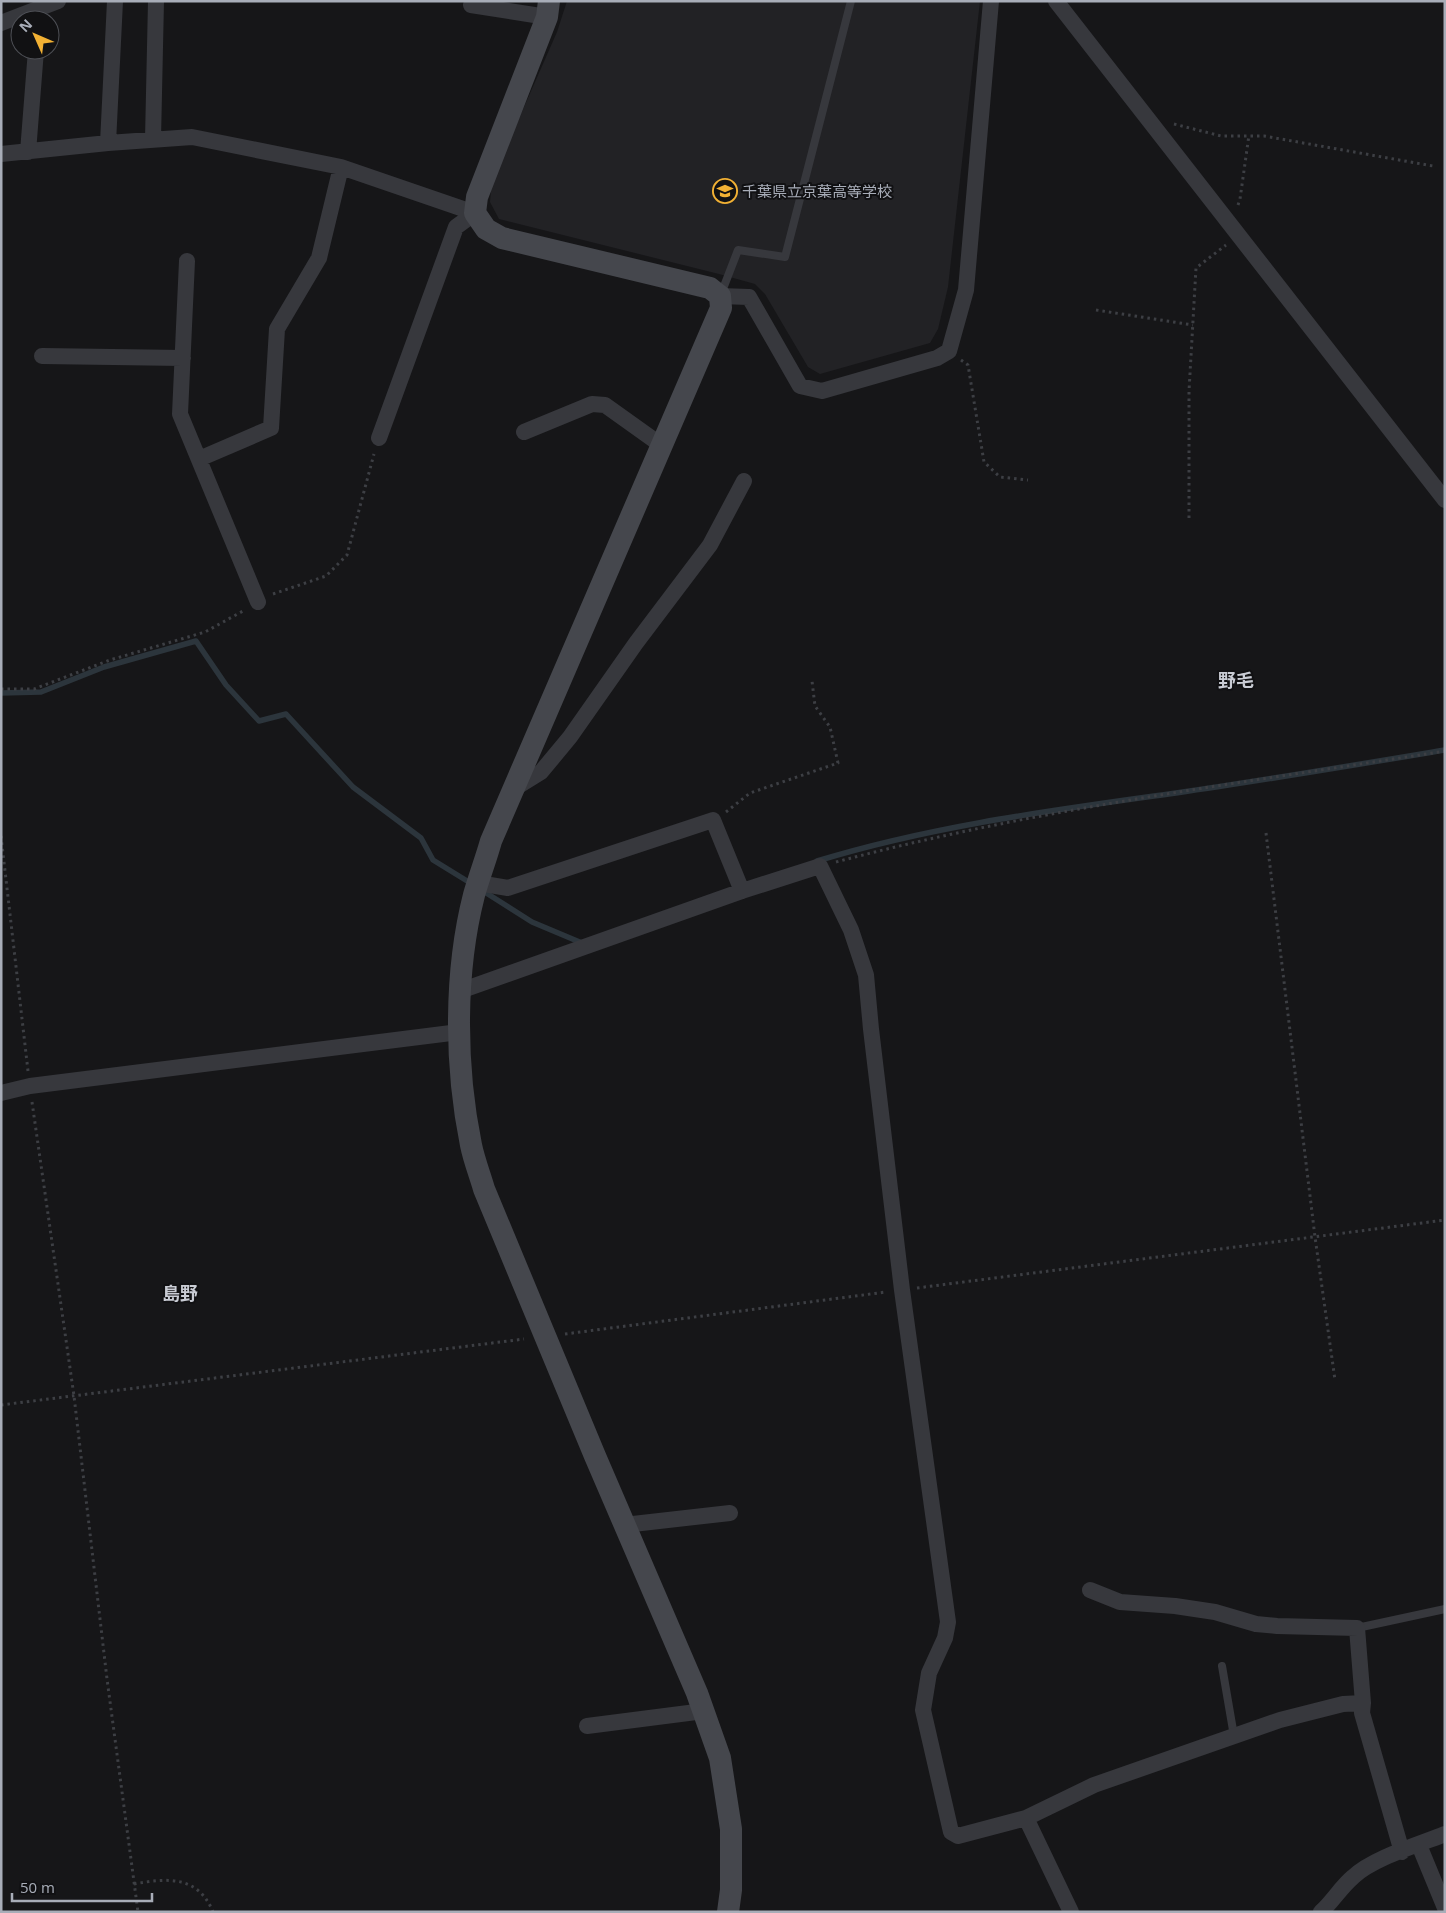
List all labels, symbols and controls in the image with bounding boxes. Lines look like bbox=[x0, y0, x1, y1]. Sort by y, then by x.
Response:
north arrow bbox=[10, 10, 60, 60]
text: N bbox=[15, 15, 36, 36]
school or university icon: 千葉県立京葉高等学校 bbox=[712, 178, 738, 204]
place label: 千葉県立京葉高等学校 bbox=[742, 181, 892, 201]
district label: 野毛 bbox=[1218, 668, 1254, 692]
district label: 島野 bbox=[162, 1281, 198, 1305]
scale bar bbox=[12, 1870, 152, 1902]
text: 50 m bbox=[20, 1877, 55, 1897]

